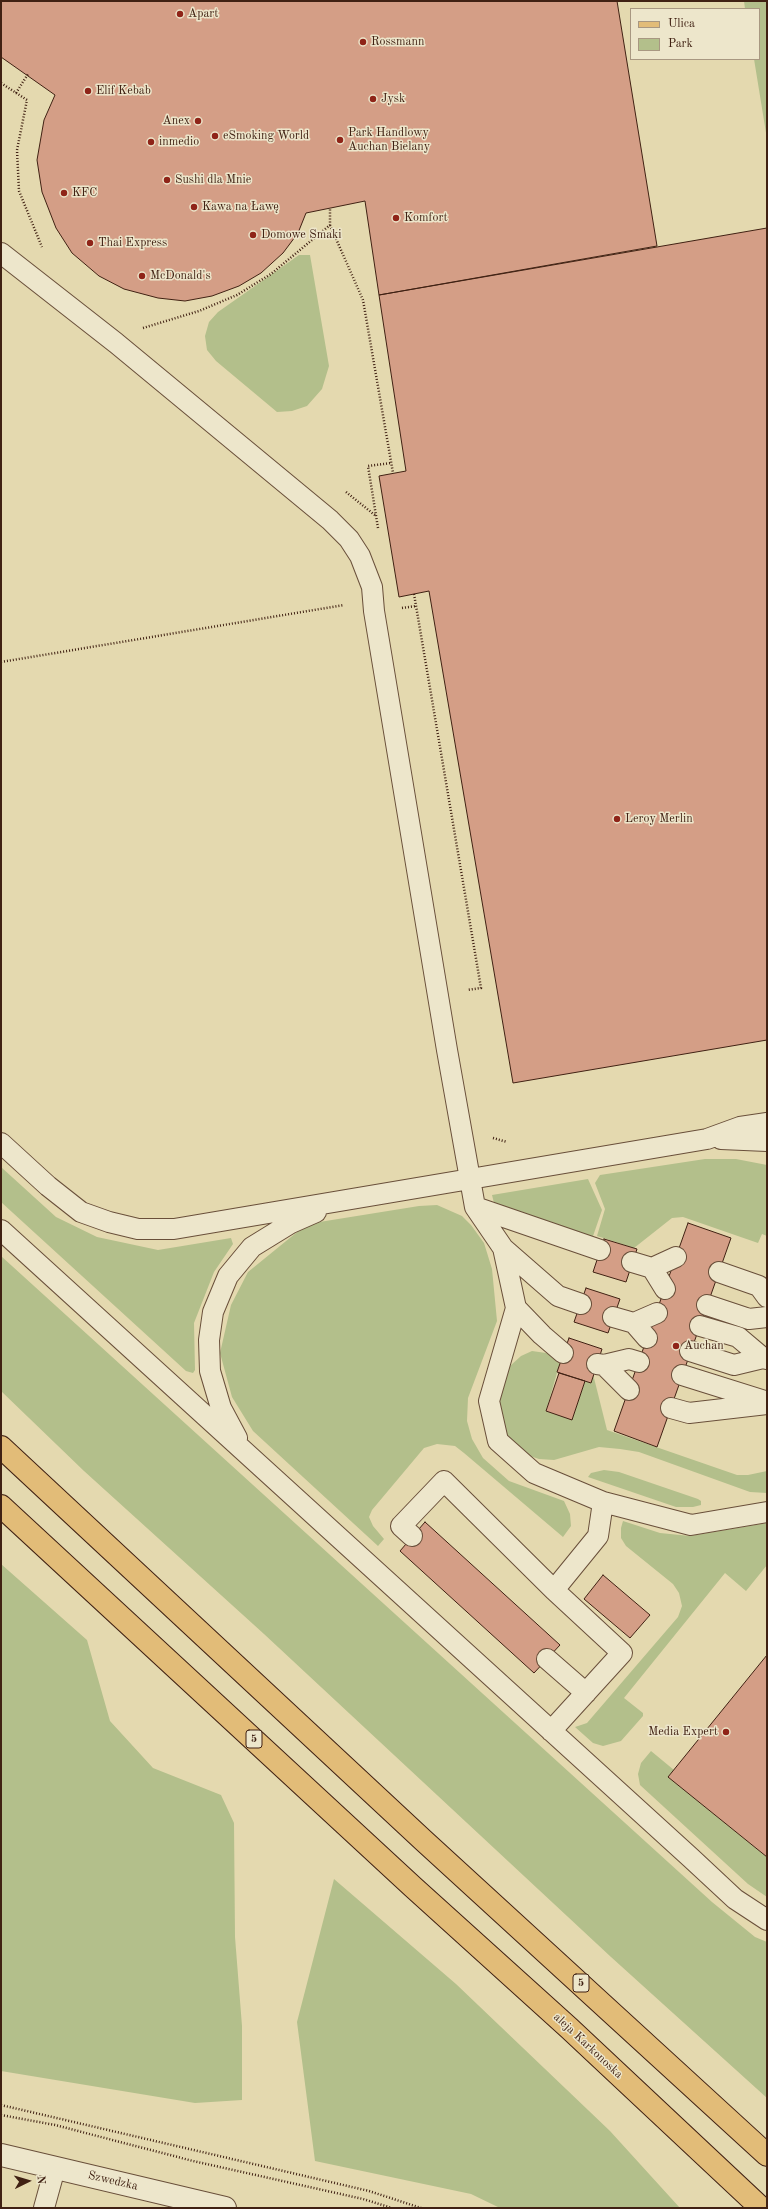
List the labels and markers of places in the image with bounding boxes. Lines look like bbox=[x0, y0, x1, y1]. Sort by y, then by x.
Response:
place label: Apart bbox=[188, 7, 218, 21]
marker: Apart bbox=[175, 9, 185, 19]
place label: Rossmann bbox=[371, 35, 424, 49]
marker: Rossmann bbox=[358, 37, 368, 47]
place label: Elif Kebab bbox=[96, 84, 151, 98]
marker: Elif Kebab bbox=[83, 86, 93, 96]
place label: Jysk bbox=[381, 92, 405, 106]
marker: Jysk bbox=[368, 94, 378, 104]
place label: Anex bbox=[163, 114, 190, 128]
marker: Anex bbox=[193, 116, 203, 126]
place label: Park Handlowy Auchan Bielany bbox=[348, 126, 430, 154]
place label: eSmoking World bbox=[223, 129, 309, 143]
marker: eSmoking World bbox=[210, 131, 220, 141]
place label: inmedio bbox=[159, 135, 199, 149]
marker: Park Handlowy Auchan Bielany bbox=[335, 135, 345, 145]
marker: inmedio bbox=[146, 137, 156, 147]
place label: Sushi dla Mnie bbox=[175, 173, 251, 187]
marker: Sushi dla Mnie bbox=[162, 175, 172, 185]
place label: KFC bbox=[72, 186, 97, 200]
marker: KFC bbox=[59, 188, 69, 198]
place label: Kawa na Ławę bbox=[202, 200, 279, 214]
marker: Kawa na Ławę bbox=[189, 202, 199, 212]
place label: Komfort bbox=[404, 211, 448, 225]
marker: Komfort bbox=[391, 213, 401, 223]
place label: Domowe Smaki bbox=[261, 228, 342, 242]
marker: Domowe Smaki bbox=[248, 230, 258, 240]
place label: Thai Express bbox=[98, 236, 167, 250]
marker: Thai Express bbox=[85, 238, 95, 248]
place label: McDonald's bbox=[150, 269, 211, 283]
marker: McDonald's bbox=[137, 271, 147, 281]
place label: Leroy Merlin bbox=[625, 812, 693, 826]
marker: Leroy Merlin bbox=[612, 814, 622, 824]
place label: Auchan bbox=[684, 1339, 724, 1353]
marker: Auchan bbox=[671, 1341, 681, 1351]
place label: Media Expert bbox=[648, 1725, 718, 1739]
marker: Media Expert bbox=[721, 1727, 731, 1737]

